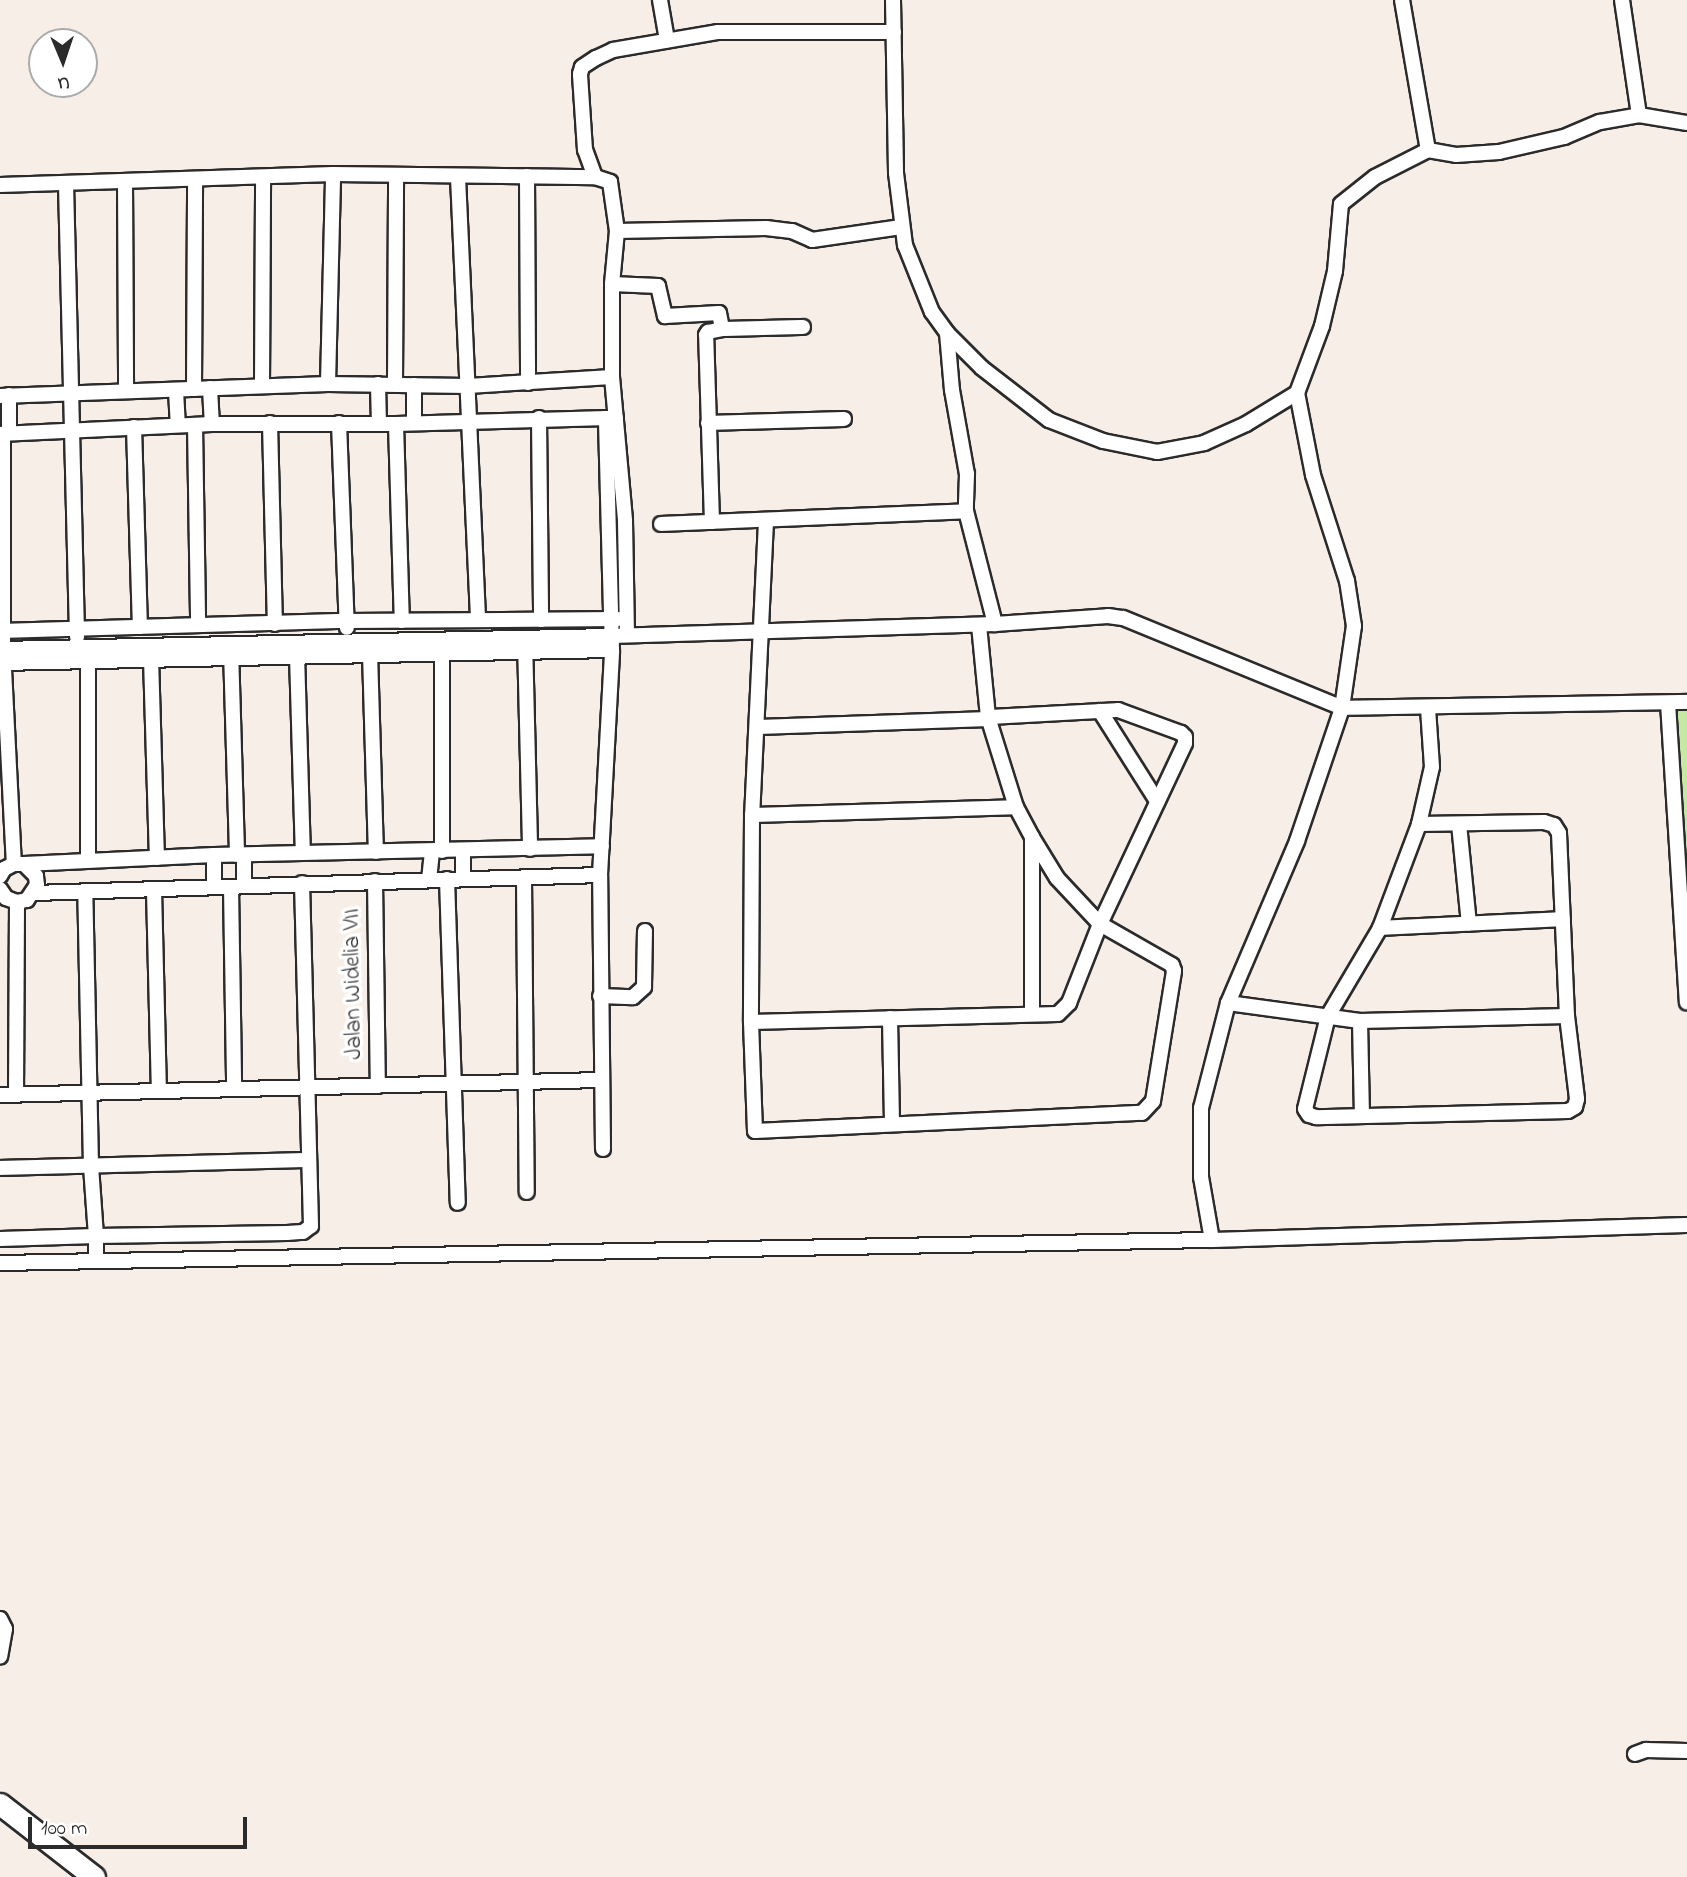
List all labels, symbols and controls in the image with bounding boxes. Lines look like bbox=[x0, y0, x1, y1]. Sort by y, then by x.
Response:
north arrow bbox=[28, 28, 98, 98]
text: U bbox=[57, 69, 70, 96]
street label: Jalan Widelia VII bbox=[339, 908, 369, 1060]
scale bar bbox=[32, 1804, 250, 1848]
text: 100 m bbox=[41, 1814, 87, 1844]

